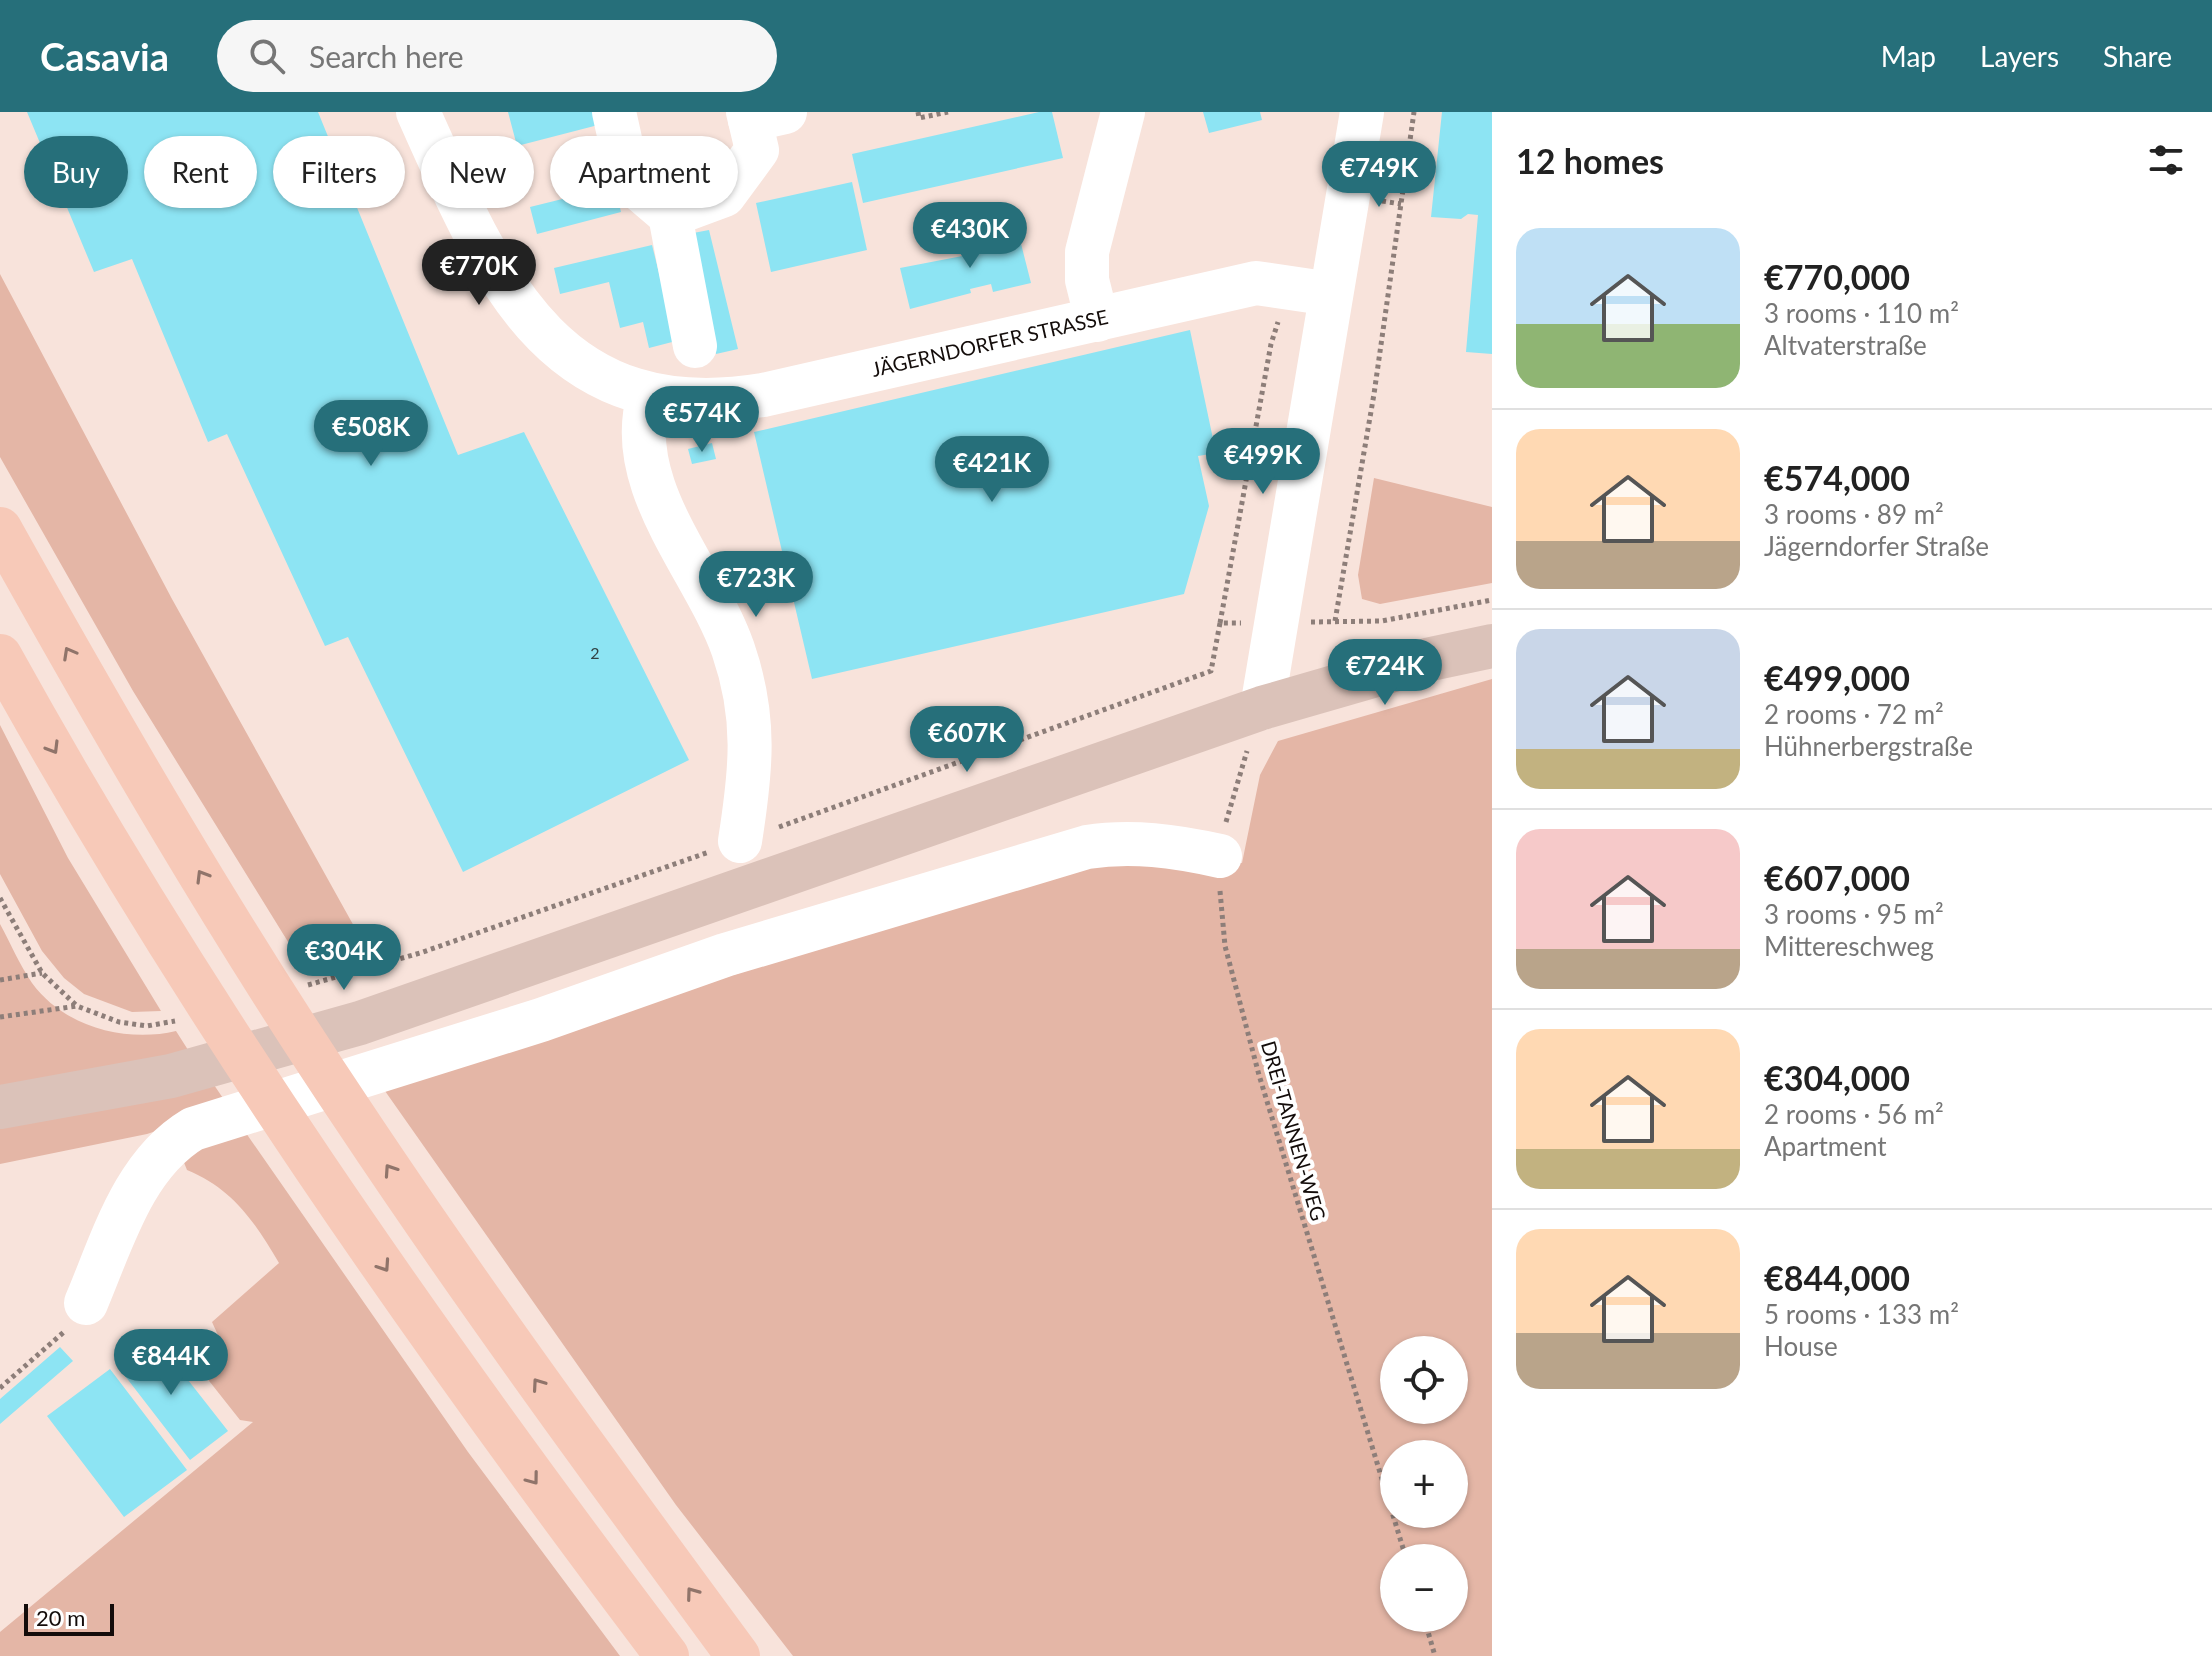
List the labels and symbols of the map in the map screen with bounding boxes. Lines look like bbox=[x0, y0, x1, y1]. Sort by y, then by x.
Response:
pin: €749K bbox=[1323, 141, 1435, 209]
pin: €430K bbox=[914, 202, 1026, 270]
pin: €770K bbox=[423, 239, 535, 307]
street label: JÄGERNDORFER STRASSE bbox=[869, 304, 1110, 381]
pin: €574K bbox=[646, 386, 758, 454]
pin: €508K bbox=[315, 400, 427, 468]
pin: €499K bbox=[1207, 428, 1319, 496]
pin: €421K bbox=[936, 436, 1048, 504]
pin: €723K bbox=[700, 551, 812, 619]
pin: €724K bbox=[1329, 639, 1441, 707]
house number: 2 bbox=[590, 643, 600, 662]
one-way arrow bbox=[63, 647, 79, 661]
pin: €607K bbox=[911, 706, 1023, 774]
one-way arrow bbox=[43, 739, 58, 754]
one-way arrow bbox=[196, 870, 212, 885]
pin: €304K bbox=[288, 924, 400, 992]
street label: DREI-TANNEN-WEG bbox=[1257, 1038, 1331, 1223]
one-way arrow bbox=[385, 1164, 400, 1179]
one-way arrow bbox=[374, 1257, 389, 1271]
pin: €844K bbox=[115, 1329, 227, 1397]
one-way arrow bbox=[533, 1378, 548, 1392]
one-way arrow bbox=[523, 1470, 538, 1485]
one-way arrow bbox=[687, 1588, 701, 1602]
scale bar bbox=[24, 1600, 114, 1636]

